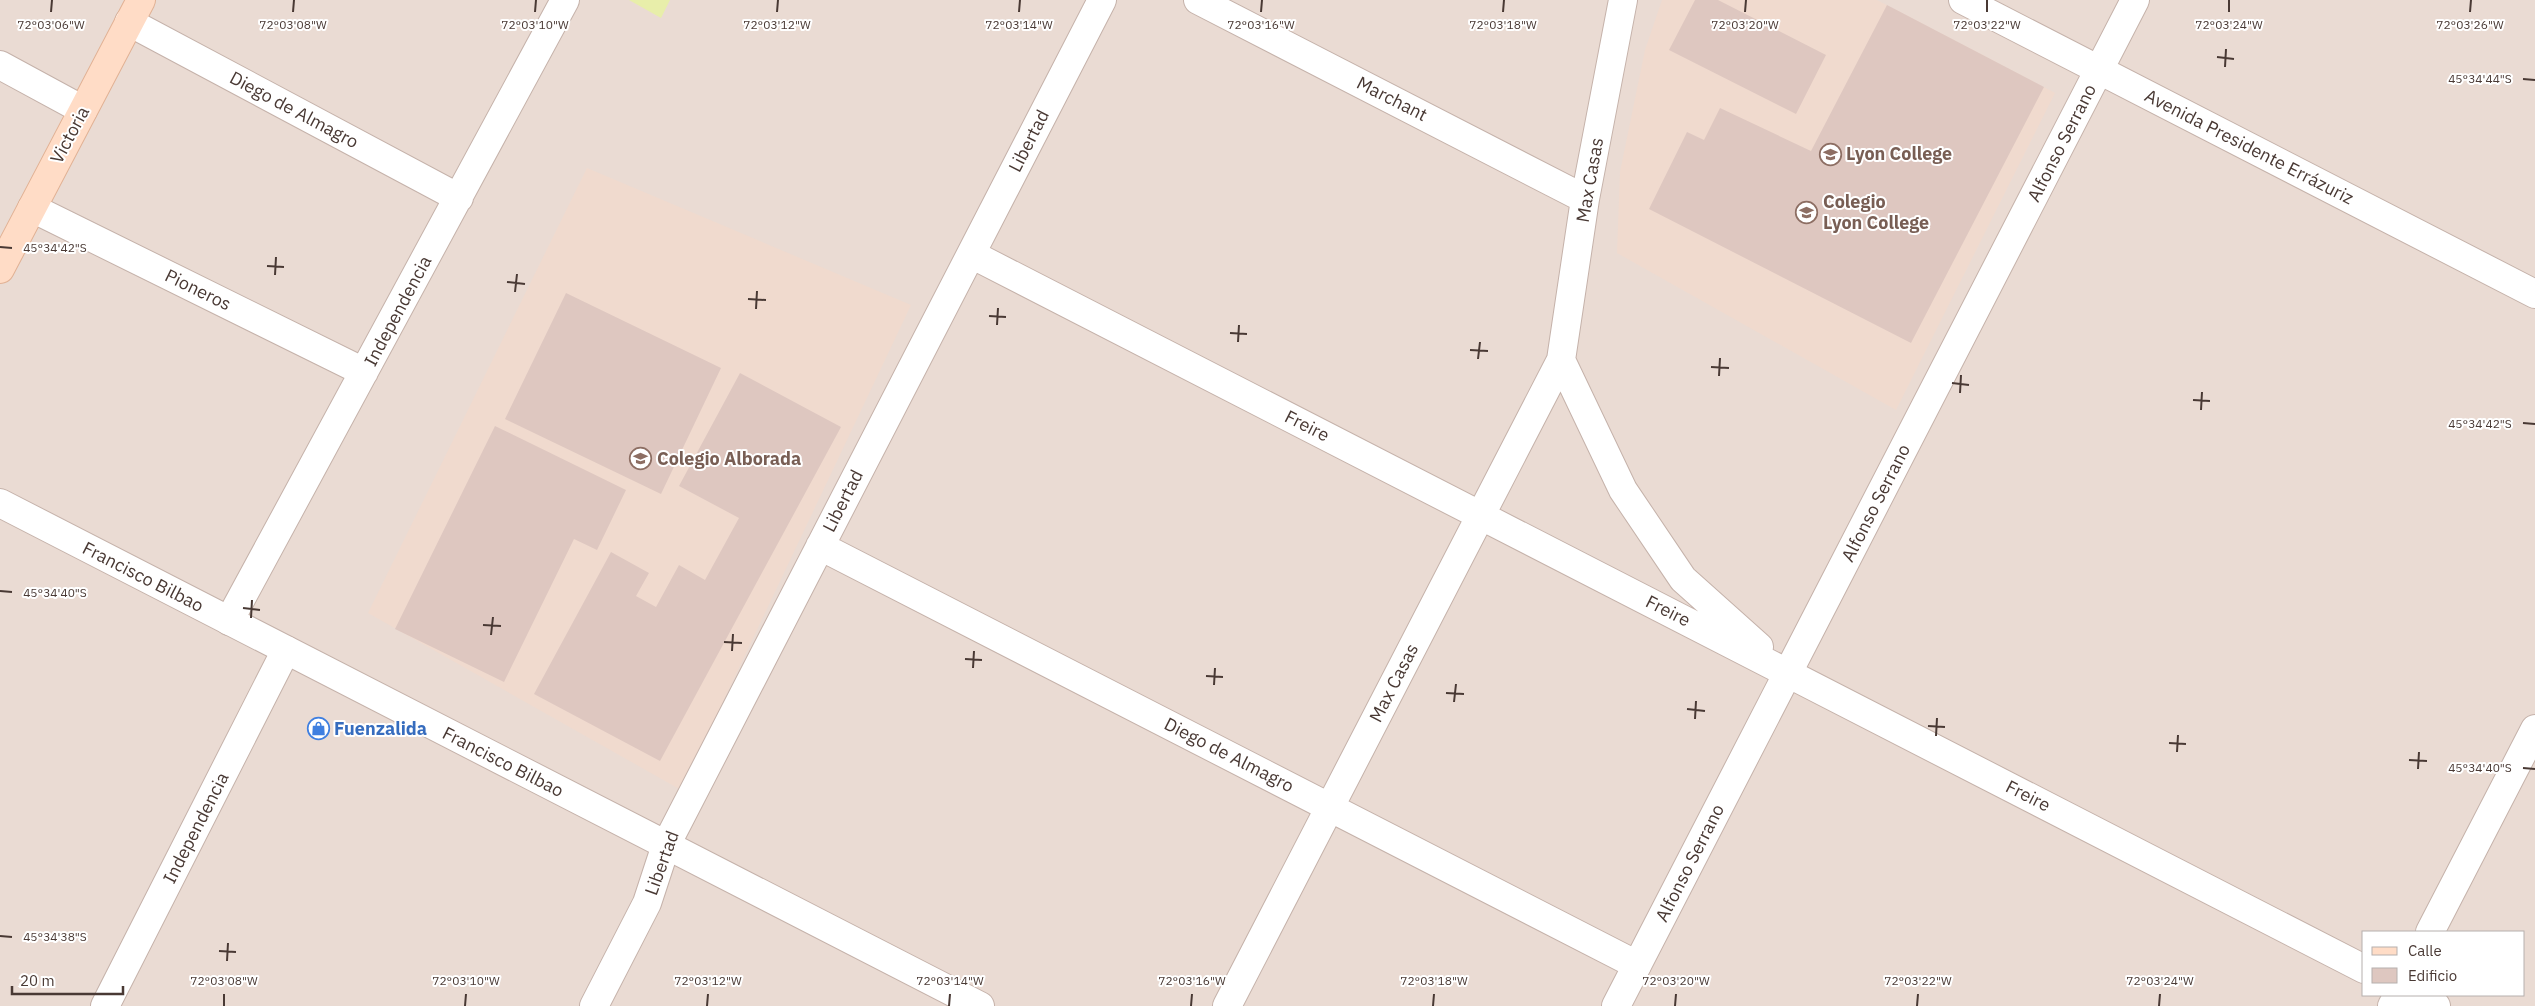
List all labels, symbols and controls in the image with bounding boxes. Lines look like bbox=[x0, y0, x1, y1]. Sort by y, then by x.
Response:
text: 72°03'06"W bbox=[17, 17, 85, 32]
text: 72°03'08"W bbox=[259, 17, 327, 32]
text: 72°03'10"W bbox=[501, 17, 569, 32]
text: 72°03'12"W bbox=[743, 17, 811, 32]
text: 72°03'14"W bbox=[985, 17, 1053, 32]
text: 72°03'16"W bbox=[1227, 17, 1295, 32]
text: 72°03'18"W bbox=[1469, 17, 1537, 32]
text: 72°03'20"W bbox=[1711, 17, 1779, 32]
text: 72°03'22"W bbox=[1953, 17, 2021, 32]
text: 72°03'24"W bbox=[2195, 17, 2263, 32]
text: 72°03'26"W bbox=[2436, 17, 2504, 32]
street label: Diego de Almagro bbox=[226, 66, 363, 153]
street label: Marchant bbox=[1353, 71, 1431, 126]
text: 45°34'44"S bbox=[2448, 71, 2512, 86]
street label: Alfonso Serrano bbox=[2022, 80, 2101, 205]
street label: Avenida Presidente Errázuriz bbox=[2141, 84, 2358, 209]
street label: Victoria bbox=[45, 102, 94, 167]
street label: Libertad bbox=[1003, 106, 1054, 176]
street label: Max Casas bbox=[1571, 136, 1608, 224]
school or university icon: Lyon College bbox=[1818, 142, 1842, 166]
place label: Lyon College bbox=[1846, 142, 1952, 165]
place label: Colegio Lyon College bbox=[1823, 190, 1929, 234]
school or university icon: Colegio Lyon College bbox=[1795, 200, 1819, 224]
text: 45°34'42"S bbox=[23, 240, 87, 255]
street label: Independencia bbox=[359, 251, 437, 370]
street label: Pioneros bbox=[161, 264, 235, 315]
street label: Freire bbox=[1281, 405, 1333, 447]
text: 45°34'42"S bbox=[2448, 416, 2512, 431]
street label: Alfonso Serrano bbox=[1836, 440, 1915, 565]
school or university icon: Colegio Alborada bbox=[629, 447, 653, 471]
place label: Colegio Alborada bbox=[657, 447, 801, 470]
street label: Libertad bbox=[817, 466, 868, 536]
street label: Francisco Bilbao bbox=[79, 536, 208, 617]
text: 45°34'40"S bbox=[23, 585, 87, 600]
street label: Freire bbox=[1642, 590, 1694, 632]
street label: Max Casas bbox=[1364, 639, 1423, 726]
street label: Diego de Almagro bbox=[1160, 712, 1298, 797]
shop icon: Fuenzalida bbox=[306, 717, 330, 741]
place label: Fuenzalida bbox=[334, 717, 427, 740]
street label: Francisco Bilbao bbox=[439, 721, 568, 802]
text: 45°34'40"S bbox=[2448, 760, 2512, 775]
street label: Independencia bbox=[158, 768, 234, 887]
street label: Freire bbox=[2002, 775, 2054, 817]
street label: Alfonso Serrano bbox=[1650, 800, 1729, 925]
street label: Libertad bbox=[639, 827, 684, 898]
text: 45°34'38"S bbox=[23, 929, 87, 944]
legend bbox=[2362, 931, 2525, 996]
text: Calle bbox=[2408, 941, 2442, 960]
scale bar bbox=[12, 964, 124, 996]
text: Edificio bbox=[2408, 966, 2457, 985]
text: 20 m bbox=[20, 971, 55, 990]
text: 72°03'08"W bbox=[190, 973, 258, 988]
text: 72°03'10"W bbox=[432, 973, 500, 988]
text: 72°03'12"W bbox=[674, 973, 742, 988]
text: 72°03'14"W bbox=[916, 973, 984, 988]
text: 72°03'16"W bbox=[1158, 973, 1226, 988]
text: 72°03'18"W bbox=[1400, 973, 1468, 988]
text: 72°03'20"W bbox=[1642, 973, 1710, 988]
text: 72°03'22"W bbox=[1884, 973, 1952, 988]
text: 72°03'24"W bbox=[2126, 973, 2194, 988]

